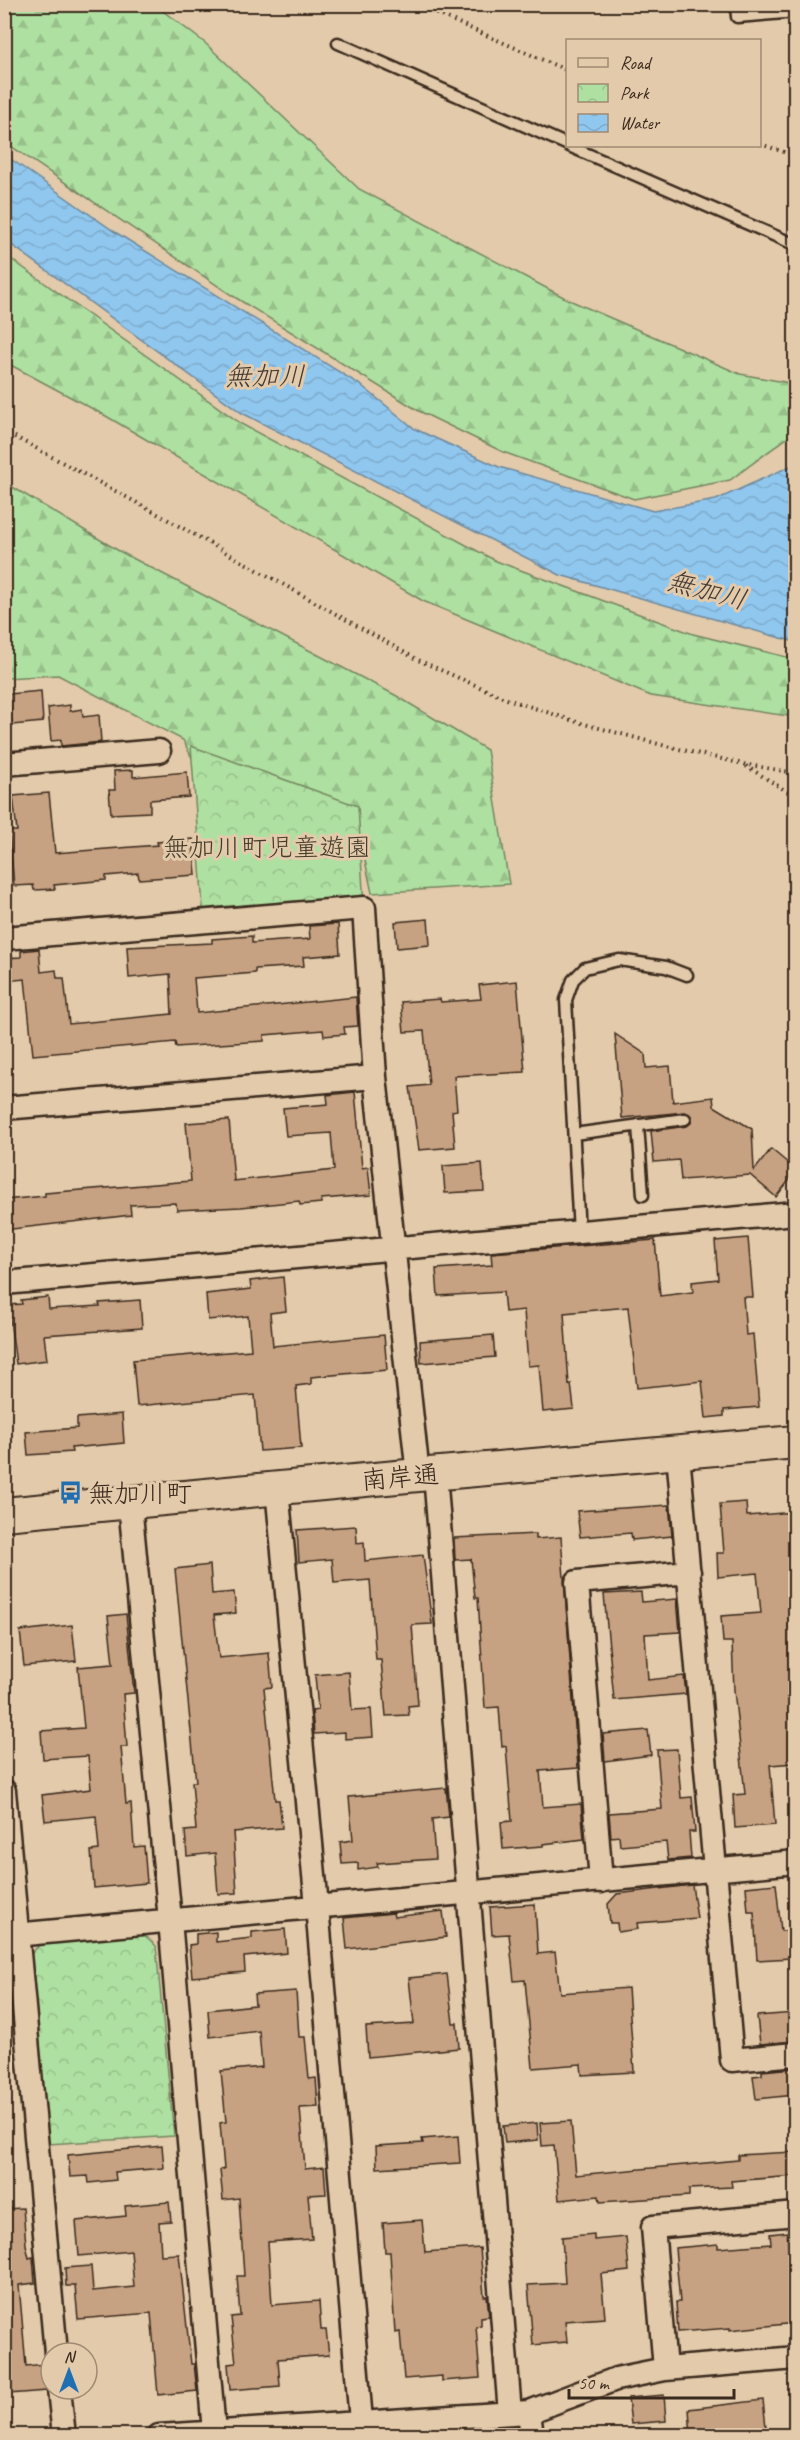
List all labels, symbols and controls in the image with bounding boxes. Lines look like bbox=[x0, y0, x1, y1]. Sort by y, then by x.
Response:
legend bbox=[566, 39, 761, 147]
text: Road bbox=[620, 52, 653, 74]
text: Park bbox=[620, 82, 650, 104]
text: Water bbox=[620, 112, 661, 134]
water label: 無加川 bbox=[225, 359, 306, 393]
water label: 無加川 bbox=[663, 563, 751, 617]
park label: 無加川町児童遊園 bbox=[163, 831, 371, 864]
street label: 南岸通 bbox=[360, 1458, 440, 1497]
place label: 無加川町 bbox=[88, 1477, 192, 1510]
bus stop icon: 無加川町 bbox=[57, 1480, 83, 1506]
north arrow bbox=[39, 2341, 99, 2401]
text: N bbox=[64, 2347, 77, 2367]
scale bar bbox=[569, 2362, 734, 2400]
text: 50 m bbox=[578, 2372, 611, 2394]

